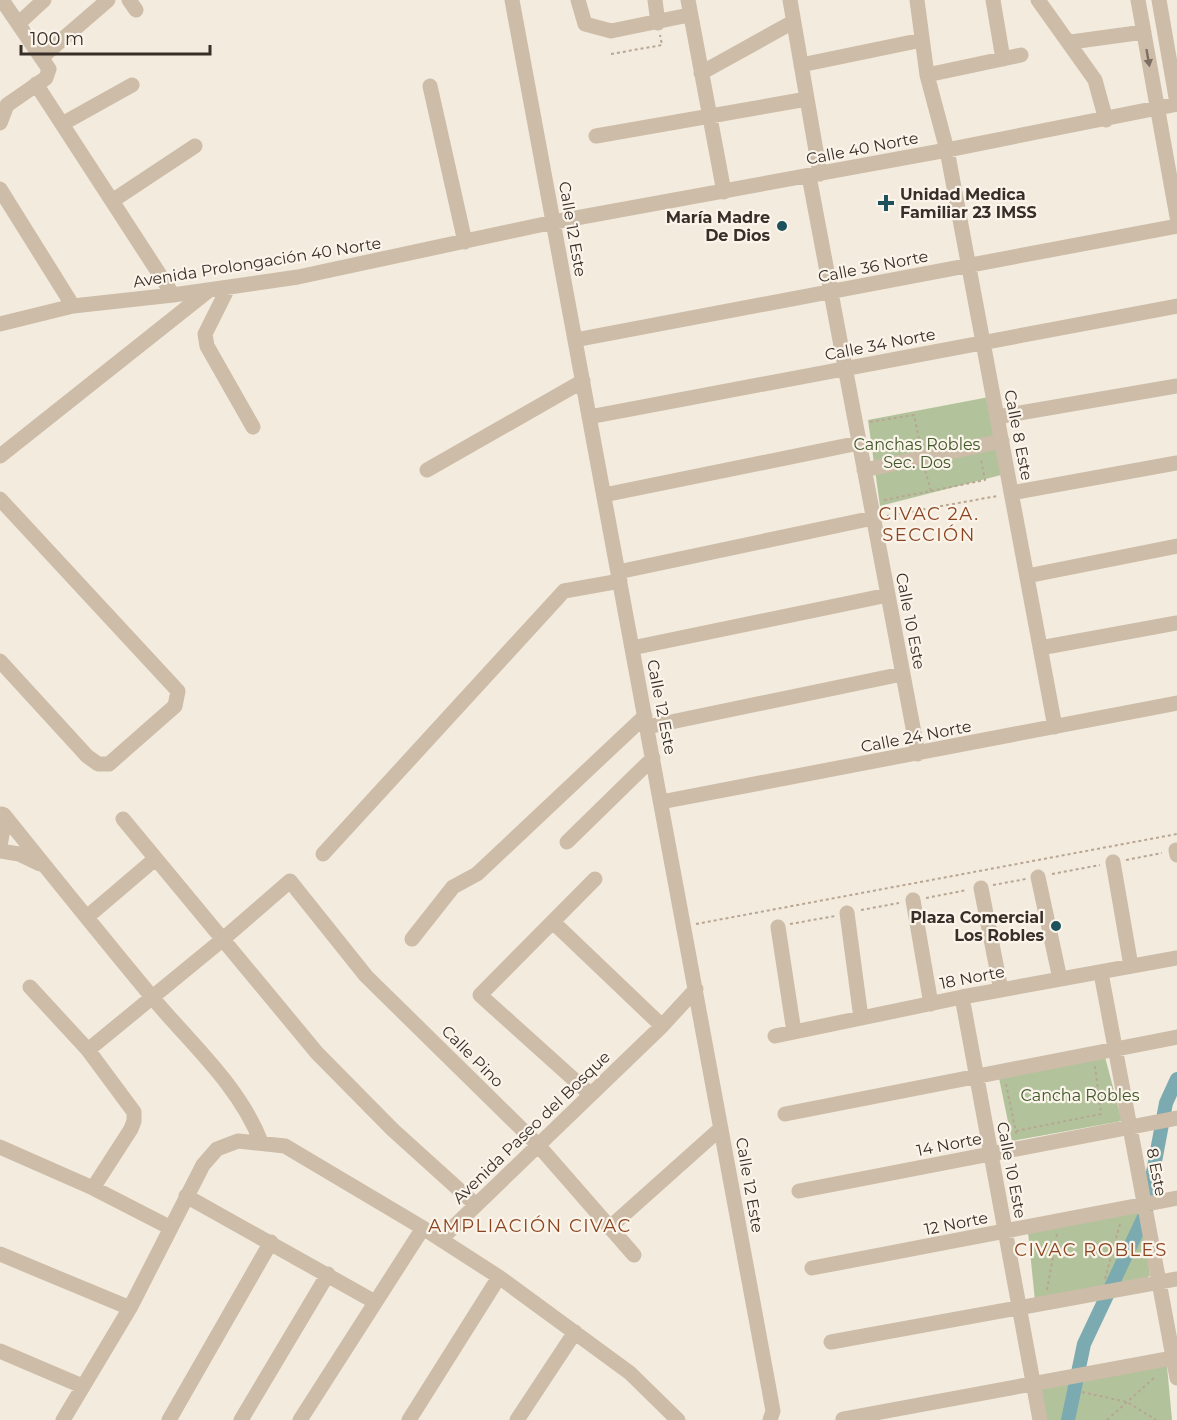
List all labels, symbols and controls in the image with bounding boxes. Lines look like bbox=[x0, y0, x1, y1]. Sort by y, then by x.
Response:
scale bar bbox=[21, 18, 210, 56]
text: 100 m bbox=[30, 28, 84, 50]
one-way arrow bbox=[1144, 48, 1153, 67]
street label: Calle 40 Norte bbox=[804, 128, 920, 169]
street label: Calle 12 Este bbox=[555, 180, 590, 278]
place label: Unidad Medica Familiar 23 IMSS bbox=[900, 185, 1037, 222]
marker: Unidad Medica Familiar 23 IMSS bbox=[877, 194, 895, 212]
place label: María Madre De Dios bbox=[666, 208, 770, 245]
marker: María Madre De Dios bbox=[775, 219, 789, 233]
street label: Avenida Prolongación 40 Norte bbox=[132, 233, 382, 291]
street label: Calle 36 Norte bbox=[816, 247, 930, 286]
street label: Calle 34 Norte bbox=[823, 324, 937, 365]
street label: Calle 8 Este bbox=[1000, 388, 1037, 482]
park label: Canchas Robles Sec. Dos bbox=[854, 435, 981, 472]
district label: CIVAC 2A. SECCIÓN bbox=[878, 503, 980, 546]
street label: Calle 10 Este bbox=[892, 571, 929, 671]
street label: Calle 12 Este bbox=[643, 658, 680, 756]
street label: Calle 24 Norte bbox=[859, 716, 973, 757]
place label: Plaza Comercial Los Robles bbox=[910, 908, 1044, 945]
marker: Plaza Comercial Los Robles bbox=[1049, 919, 1063, 933]
street label: 18 Norte bbox=[938, 962, 1006, 993]
street label: Calle Pino bbox=[438, 1021, 508, 1091]
street label: Avenida Paseo del Bosque bbox=[449, 1047, 614, 1208]
park label: Cancha Robles bbox=[1020, 1086, 1140, 1105]
street label: Calle 10 Este bbox=[993, 1120, 1030, 1220]
street label: 14 Norte bbox=[915, 1129, 983, 1160]
street label: Calle 12 Este bbox=[732, 1136, 767, 1234]
street label: 8 Este bbox=[1143, 1146, 1170, 1198]
street label: 12 Norte bbox=[923, 1208, 990, 1239]
district label: AMPLIACIÓN CIVAC bbox=[428, 1215, 632, 1237]
district label: CIVAC ROBLES bbox=[1014, 1239, 1168, 1261]

